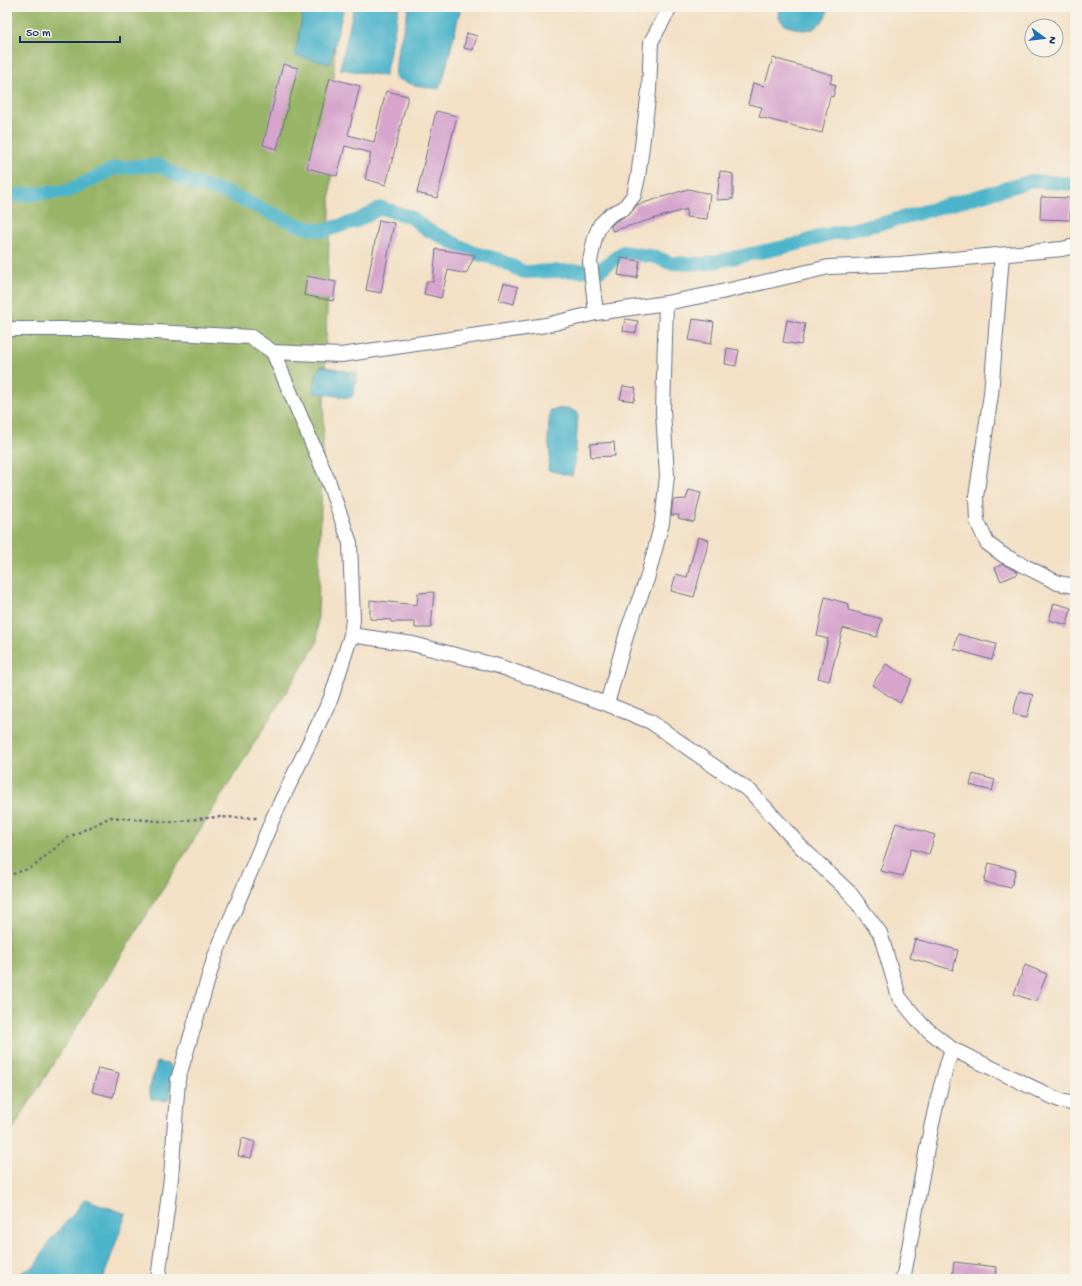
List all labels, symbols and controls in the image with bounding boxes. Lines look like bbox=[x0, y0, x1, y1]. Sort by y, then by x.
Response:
scale bar bbox=[20, 18, 120, 44]
north arrow bbox=[1024, 18, 1064, 58]
text: 50 m bbox=[26, 27, 51, 41]
text: N bbox=[1045, 35, 1058, 45]

